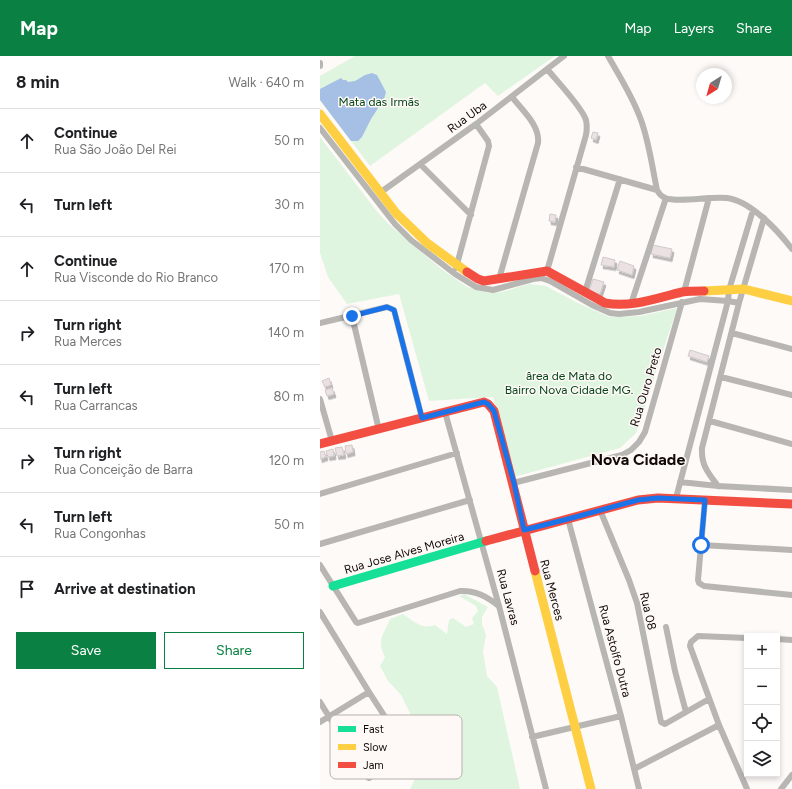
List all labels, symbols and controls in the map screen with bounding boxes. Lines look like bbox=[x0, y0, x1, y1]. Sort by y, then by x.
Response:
text: Map bbox=[20, 17, 58, 40]
text: Map bbox=[624, 20, 652, 37]
text: Layers bbox=[674, 20, 714, 37]
text: Share bbox=[736, 20, 772, 37]
north arrow bbox=[696, 68, 732, 104]
text: 8 min bbox=[16, 72, 59, 92]
text: Walk · 640 m bbox=[228, 75, 304, 90]
park label: Mata das Irmãs bbox=[339, 95, 420, 109]
street label: Rua Uba bbox=[445, 98, 489, 136]
text: Continue bbox=[54, 124, 117, 142]
icon: ahead bbox=[16, 130, 38, 152]
text: 50 m bbox=[274, 133, 304, 148]
text: Rua São João Del Rei bbox=[54, 142, 177, 157]
icon: left bbox=[16, 194, 38, 216]
text: Turn left bbox=[54, 196, 112, 214]
text: 30 m bbox=[274, 197, 304, 212]
text: Continue bbox=[54, 252, 117, 270]
icon: ahead bbox=[16, 258, 38, 280]
text: 170 m bbox=[269, 261, 304, 276]
text: Rua Visconde do Rio Branco bbox=[54, 270, 218, 285]
route end bbox=[343, 307, 361, 325]
text: Turn right bbox=[54, 316, 122, 334]
icon: right bbox=[16, 322, 38, 344]
text: 140 m bbox=[268, 325, 304, 340]
text: Rua Merces bbox=[54, 334, 122, 349]
street label: Rua Ouro Preto bbox=[627, 346, 665, 428]
park label: ârea de Mata do Bairro Nova Cidade MG. bbox=[505, 369, 633, 397]
text: Turn left bbox=[54, 380, 112, 398]
icon: left bbox=[16, 386, 38, 408]
text: 80 m bbox=[273, 389, 304, 404]
text: Rua Carrancas bbox=[54, 398, 138, 413]
text: Turn right bbox=[54, 444, 122, 462]
icon: right bbox=[16, 450, 38, 472]
district label: Nova Cidade bbox=[591, 450, 685, 469]
text: 120 m bbox=[269, 453, 304, 468]
text: Rua Conceição de Barra bbox=[54, 462, 193, 477]
text: Turn left bbox=[54, 508, 112, 526]
icon: left bbox=[16, 514, 38, 536]
text: 50 m bbox=[274, 517, 304, 532]
text: Rua Congonhas bbox=[54, 526, 146, 541]
street label: Rua Jose Alves Moreira bbox=[342, 529, 466, 577]
route start bbox=[692, 536, 710, 554]
street label: Rua Merces bbox=[537, 558, 567, 622]
street label: Rua Lavras bbox=[494, 567, 522, 627]
icon: arrive bbox=[16, 578, 38, 600]
text: Arrive at destination bbox=[54, 580, 195, 598]
street label: Rua 08 bbox=[637, 591, 659, 631]
street label: Rua Astolfo Dutra bbox=[596, 603, 634, 699]
button: Save bbox=[16, 632, 156, 669]
button: Share bbox=[164, 632, 304, 669]
map controls bbox=[744, 633, 780, 777]
button: + bbox=[744, 633, 780, 669]
button: − bbox=[744, 669, 780, 705]
button: locate bbox=[744, 705, 780, 741]
legend bbox=[330, 715, 462, 779]
text: Fast bbox=[363, 723, 384, 736]
text: Slow bbox=[363, 741, 387, 754]
button: layers bbox=[744, 741, 780, 777]
text: Jam bbox=[363, 759, 384, 772]

